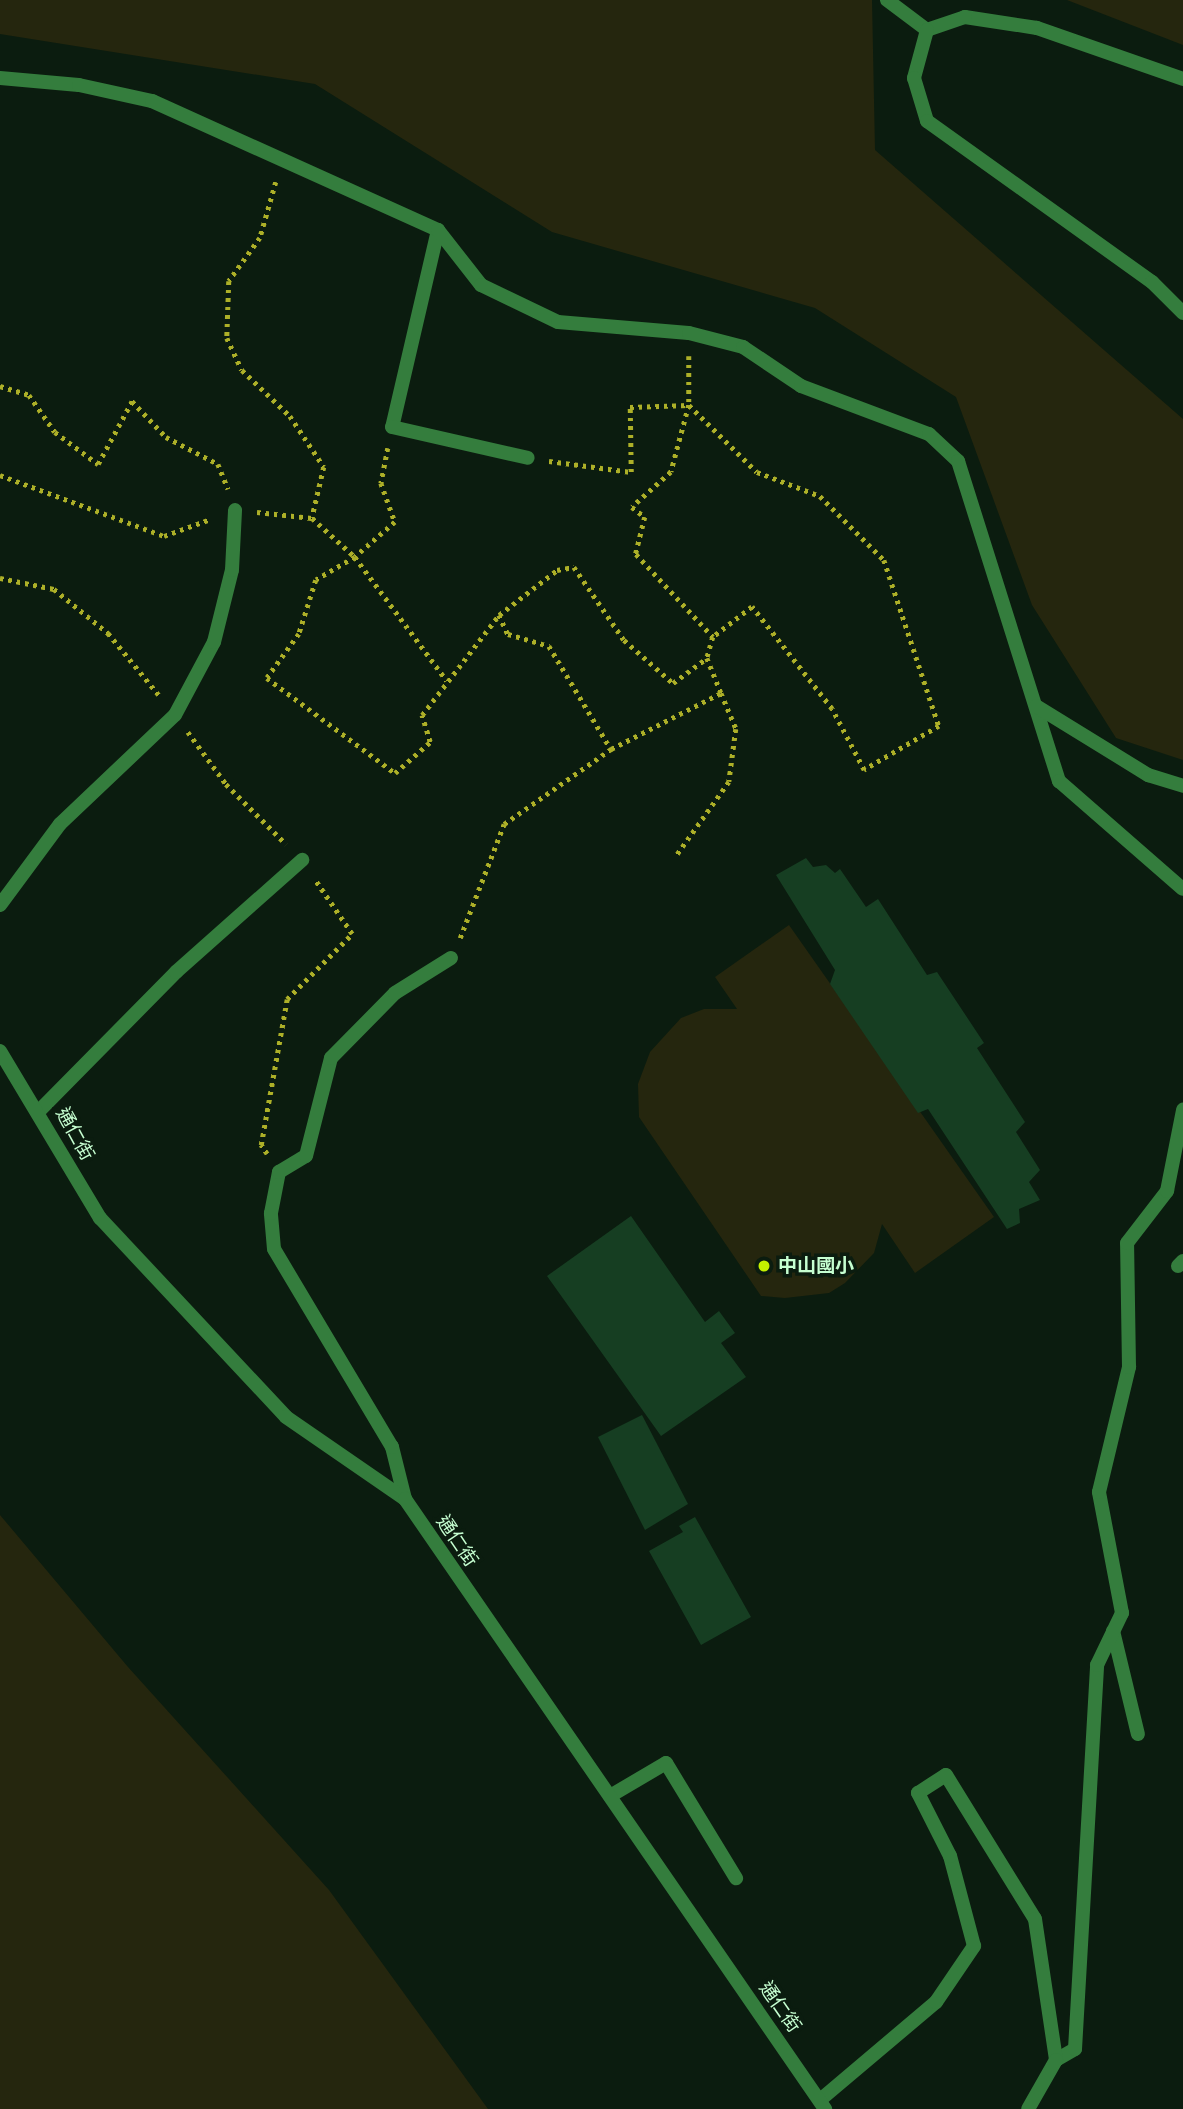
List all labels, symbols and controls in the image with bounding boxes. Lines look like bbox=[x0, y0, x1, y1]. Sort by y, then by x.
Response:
street label: 通仁街 bbox=[51, 1104, 99, 1164]
place label: 中山國小 bbox=[778, 1255, 854, 1277]
marker: 中山國小 bbox=[756, 1258, 772, 1274]
street label: 通仁街 bbox=[432, 1511, 482, 1571]
street label: 通仁街 bbox=[754, 1977, 806, 2037]

